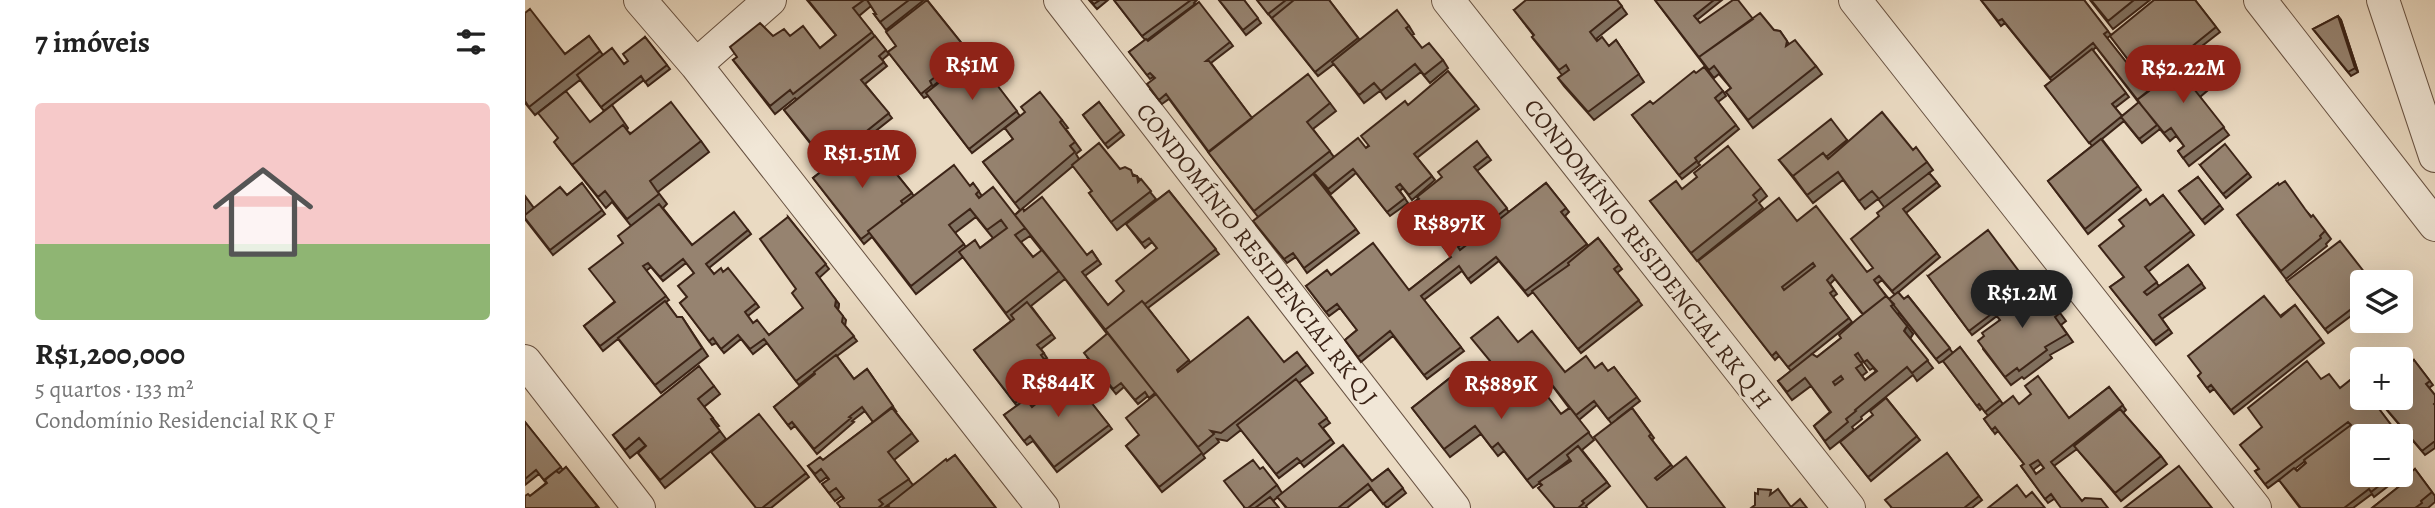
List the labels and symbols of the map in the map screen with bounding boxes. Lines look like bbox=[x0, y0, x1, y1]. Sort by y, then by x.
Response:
pin: R$1M bbox=[931, 42, 1013, 102]
pin: R$2.22M bbox=[2118, 46, 2248, 105]
street label: CONDOMÍNIO RESIDENCIAL RK Q H bbox=[1517, 92, 1779, 416]
street label: CONDOMÍNIO RESIDENCIAL RK Q J bbox=[1129, 96, 1385, 412]
pin: R$1.51M bbox=[797, 130, 927, 190]
pin: R$897K bbox=[1392, 201, 1506, 260]
pin: R$1.2M bbox=[1965, 270, 2079, 330]
pin: R$844K bbox=[1001, 360, 1115, 419]
pin: R$889K bbox=[1444, 362, 1558, 421]

